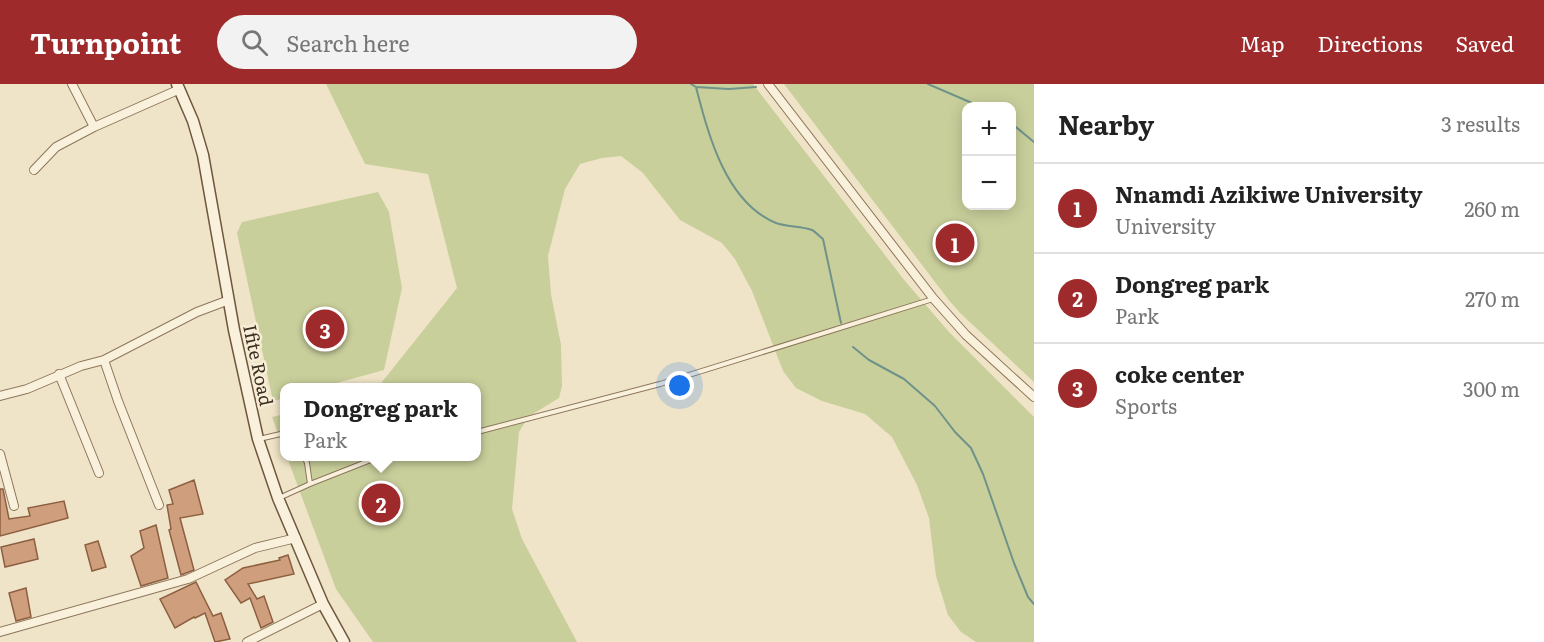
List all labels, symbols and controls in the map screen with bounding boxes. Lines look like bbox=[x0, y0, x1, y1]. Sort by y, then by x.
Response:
search box bbox=[217, 15, 637, 69]
text: Turnpoint bbox=[30, 21, 181, 63]
icon: search bbox=[238, 26, 271, 59]
text: Search here bbox=[286, 26, 410, 59]
text: Map bbox=[1240, 27, 1285, 58]
text: Directions bbox=[1318, 27, 1423, 58]
text: Saved bbox=[1456, 27, 1514, 58]
map controls bbox=[962, 102, 1016, 210]
button: + bbox=[962, 102, 1016, 156]
text: Nearby bbox=[1058, 104, 1154, 143]
text: 3 results bbox=[1441, 108, 1520, 138]
button: − bbox=[962, 156, 1016, 210]
text: Nnamdi Azikiwe University bbox=[1115, 177, 1423, 210]
text: 1 bbox=[1073, 193, 1082, 223]
text: 260 m bbox=[1464, 193, 1520, 223]
text: University bbox=[1115, 210, 1216, 240]
pin: 1 bbox=[936, 220, 974, 266]
text: Dongreg park bbox=[1115, 267, 1269, 300]
text: 2 bbox=[1072, 283, 1083, 313]
text: 270 m bbox=[1465, 283, 1520, 313]
text: Park bbox=[1115, 300, 1159, 330]
pin: 3 bbox=[306, 306, 344, 352]
street label: Ifite Road bbox=[237, 322, 281, 408]
text: coke center bbox=[1115, 357, 1244, 390]
your location bbox=[665, 371, 694, 400]
text: 3 bbox=[1072, 373, 1083, 403]
text: 300 m bbox=[1463, 373, 1520, 403]
popup bbox=[280, 383, 481, 461]
text: Sports bbox=[1115, 390, 1177, 420]
text: Dongreg park bbox=[303, 391, 458, 424]
text: Park bbox=[303, 424, 347, 454]
pin: 2 bbox=[362, 480, 400, 526]

